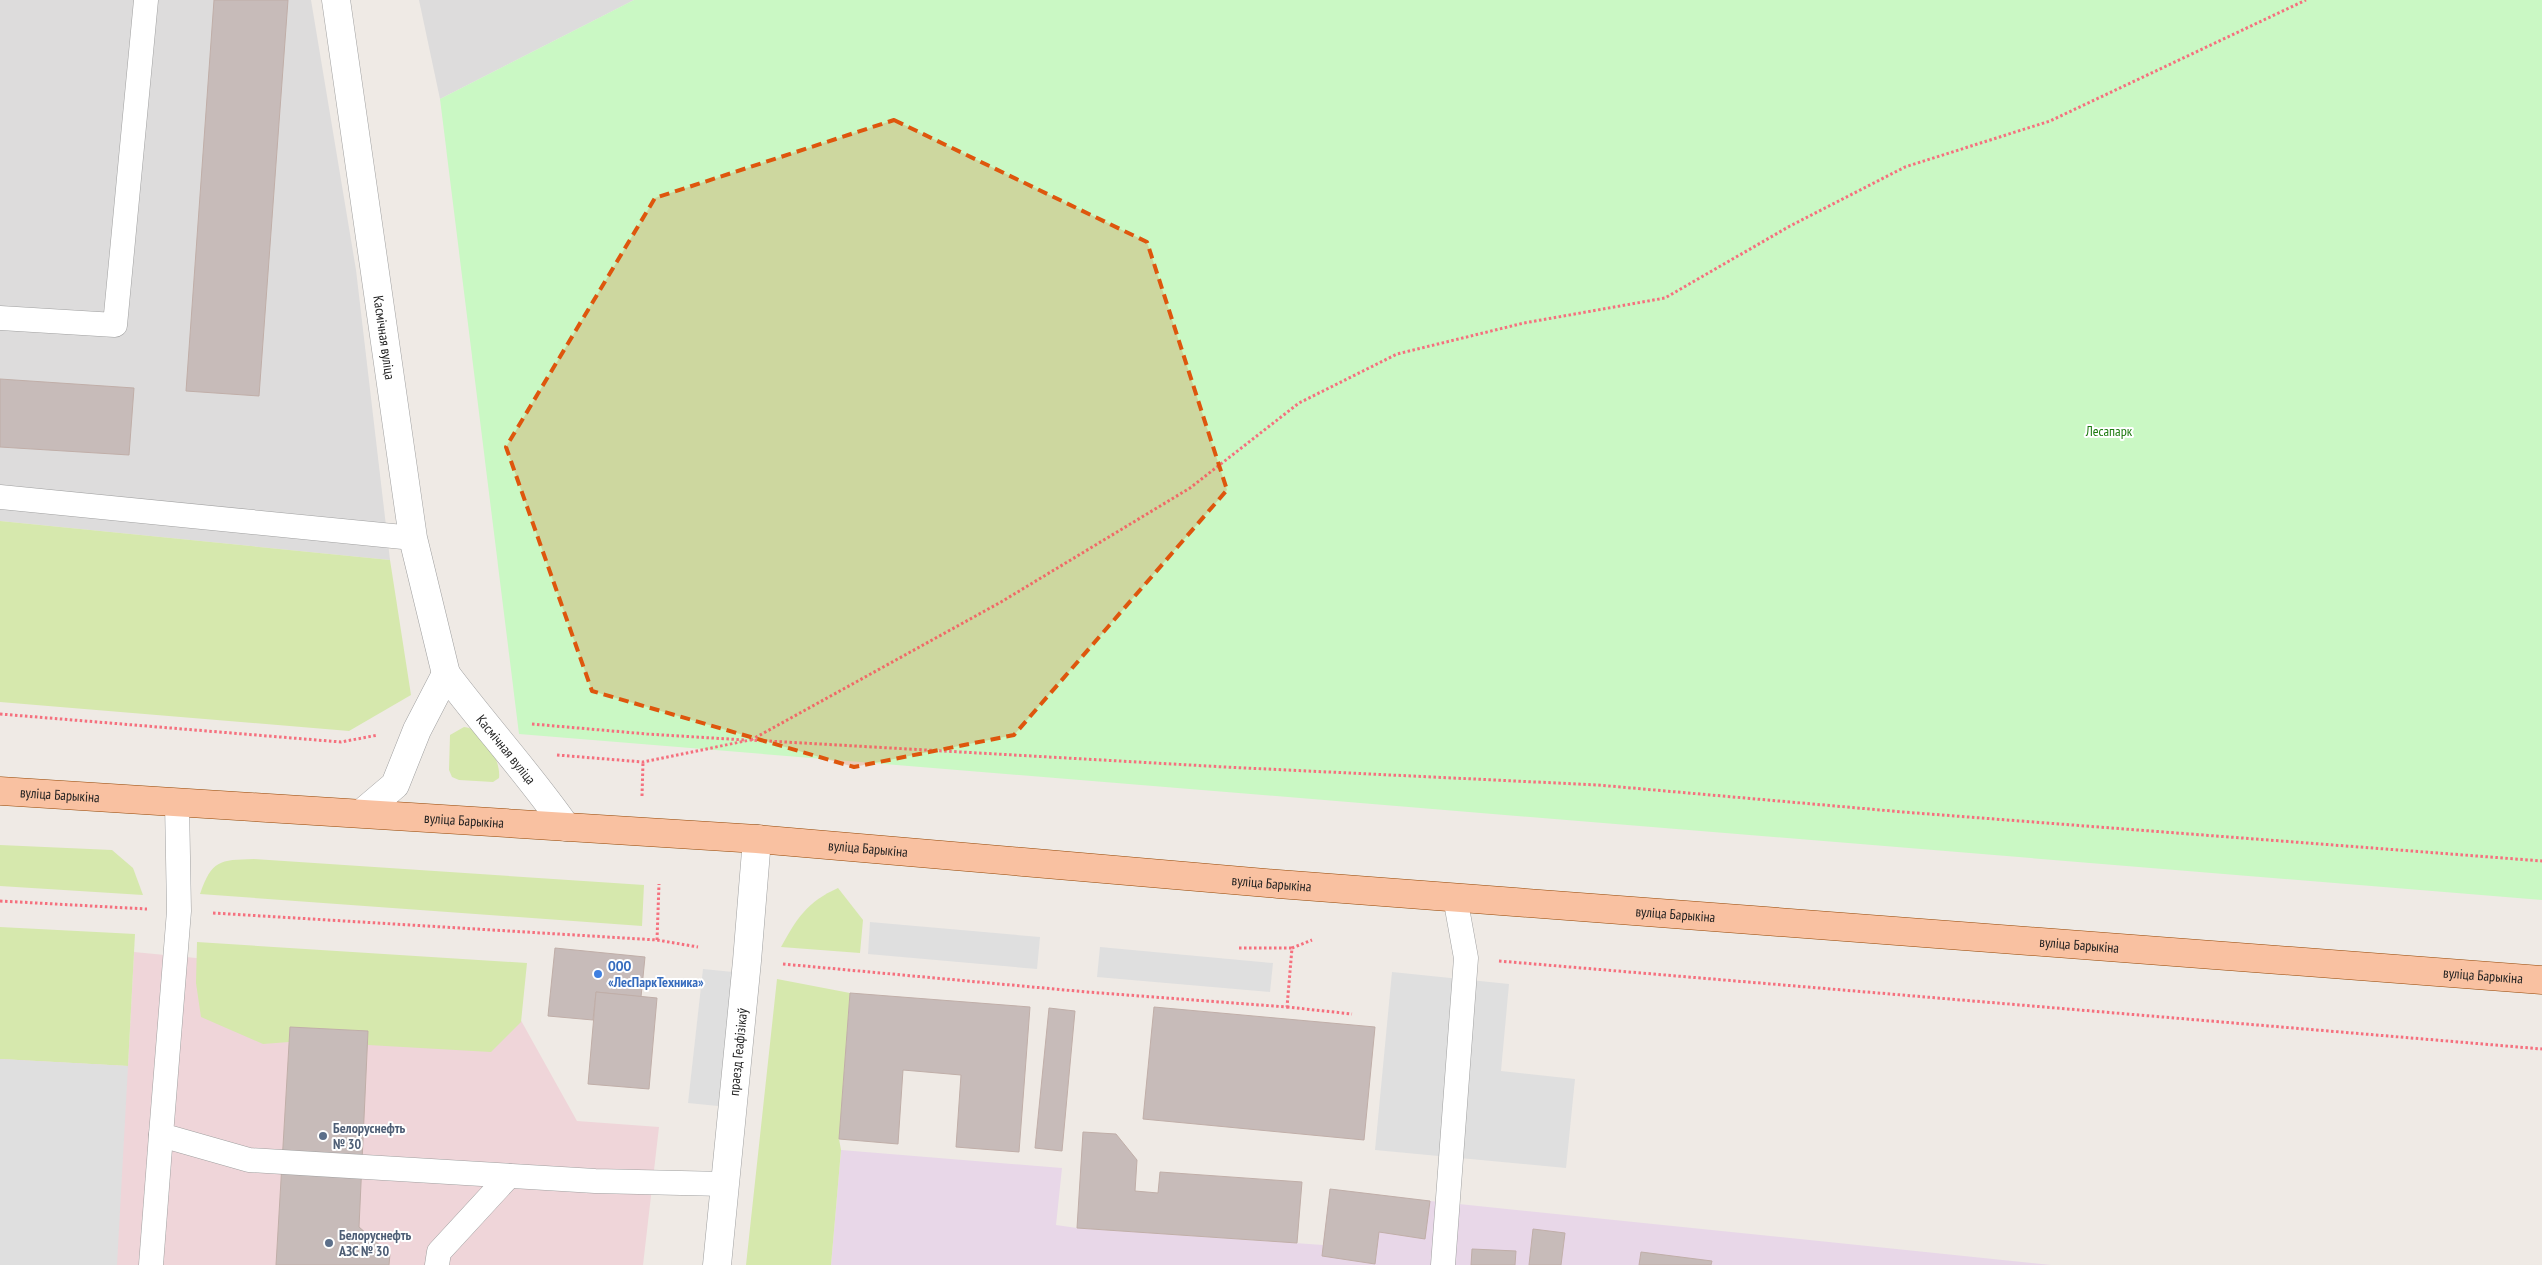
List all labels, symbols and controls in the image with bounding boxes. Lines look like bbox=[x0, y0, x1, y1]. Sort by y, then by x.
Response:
street label: Касмічная вуліца bbox=[369, 294, 399, 381]
park label: Лесапарк bbox=[2085, 422, 2133, 440]
street label: Касмічная вуліца bbox=[472, 711, 540, 788]
street label: вуліца Барыкіна bbox=[19, 783, 100, 806]
street label: вуліца Барыкіна bbox=[424, 809, 505, 832]
street label: вуліца Барыкіна bbox=[827, 836, 909, 861]
street label: вуліца Барыкіна bbox=[1231, 871, 1312, 896]
street label: вуліца Барыкіна bbox=[1635, 902, 1716, 926]
street label: вуліца Барыкіна bbox=[2039, 933, 2120, 957]
place label: ООО «ЛесПаркТехника» bbox=[608, 957, 704, 991]
street label: вуліца Барыкіна bbox=[2443, 964, 2524, 988]
marker: ООО «ЛесПаркТехника» bbox=[592, 968, 604, 980]
street label: праезд Геафізікаў bbox=[725, 1007, 751, 1097]
place label: Белоруснефть № 30 bbox=[333, 1119, 406, 1153]
marker: Белоруснефть № 30 bbox=[317, 1130, 329, 1142]
place label: Белоруснефть АЗС № 30 bbox=[338, 1226, 412, 1260]
marker: Белоруснефть АЗС № 30 bbox=[323, 1237, 335, 1249]

